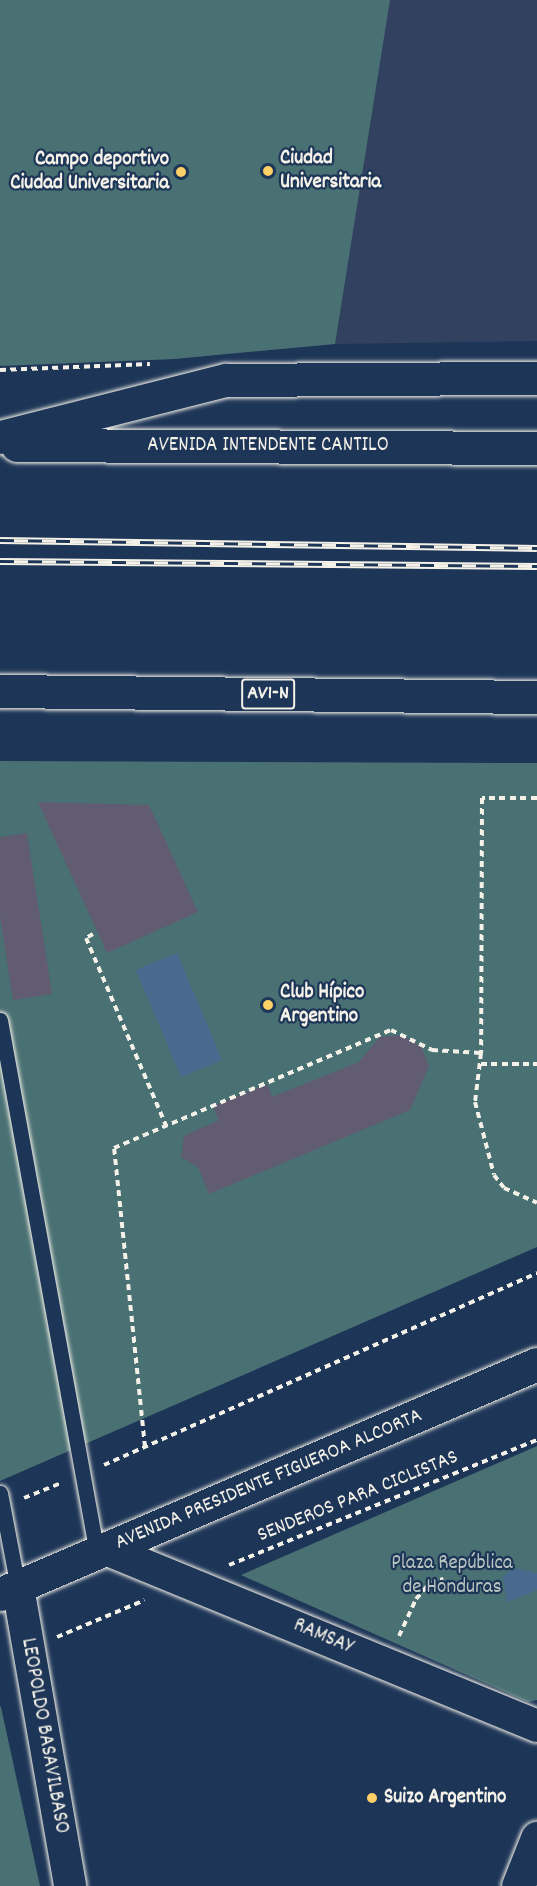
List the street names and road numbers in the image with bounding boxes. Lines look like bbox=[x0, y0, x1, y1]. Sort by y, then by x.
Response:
street label: AVENIDA INTENDENTE CANTILO bbox=[147, 433, 389, 459]
road number: AV1-N bbox=[241, 677, 295, 711]
street label: AVENIDA PRESIDENTE FIGUEROA ALCORTA bbox=[112, 1404, 426, 1556]
street label: SENDEROS PARA CICLISTAS bbox=[254, 1445, 462, 1549]
street label: RAMSAY bbox=[289, 1613, 357, 1661]
street label: LEOPOLDO BASAVILBASO bbox=[14, 1636, 74, 1836]

